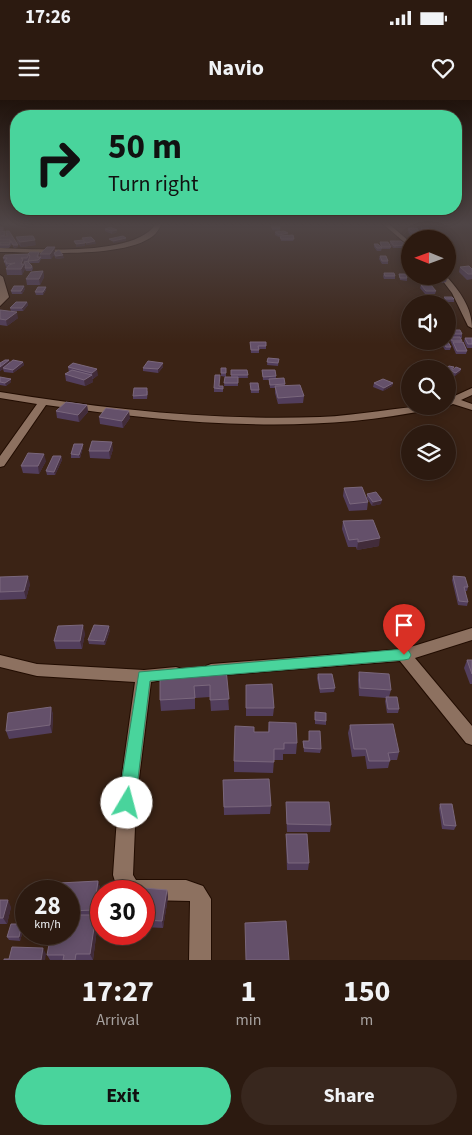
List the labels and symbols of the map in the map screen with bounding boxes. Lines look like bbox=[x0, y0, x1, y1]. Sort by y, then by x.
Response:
north arrow bbox=[401, 230, 456, 285]
pin bbox=[383, 604, 425, 655]
position arrow bbox=[100, 776, 152, 828]
speed limit sign: 30 bbox=[90, 880, 155, 945]

